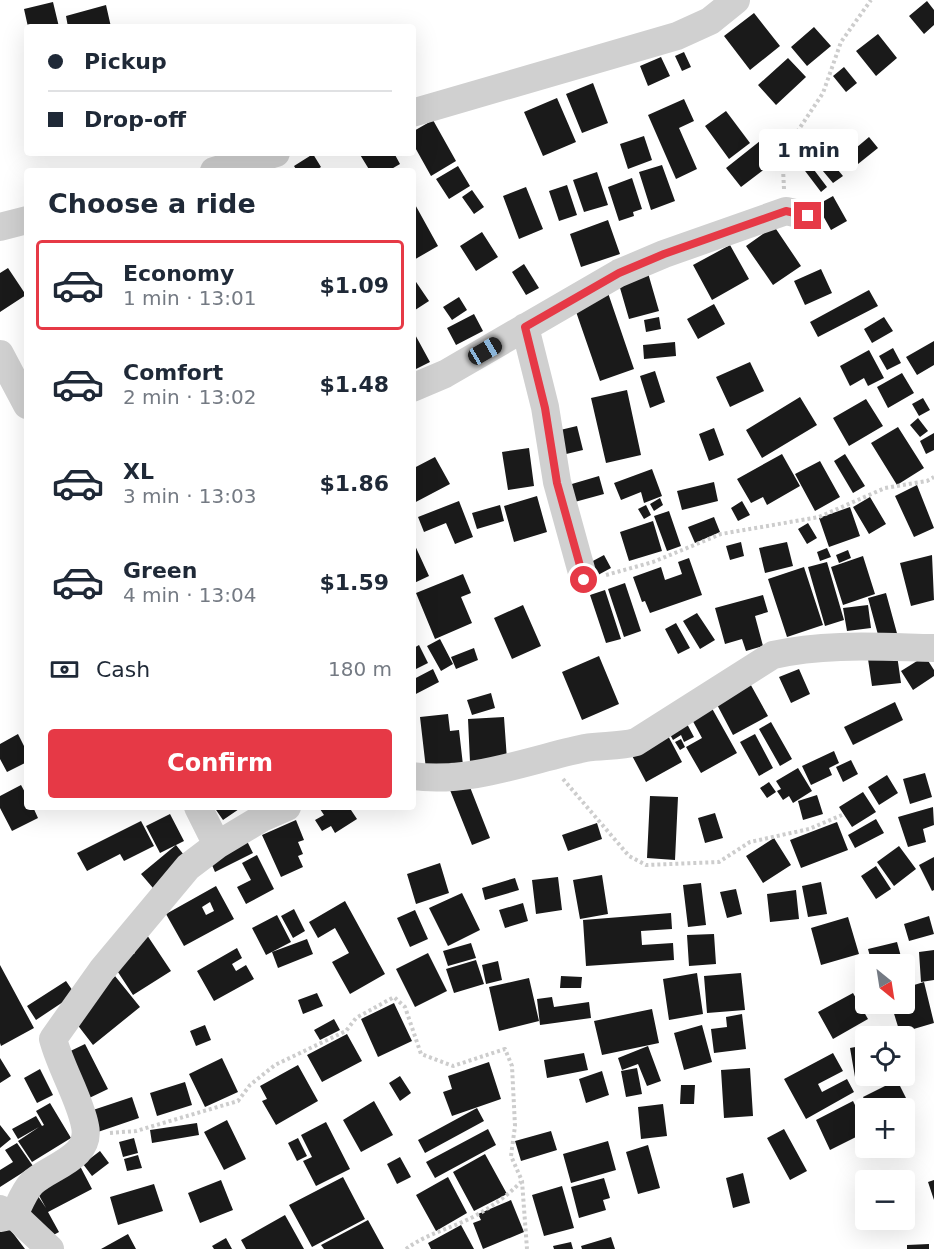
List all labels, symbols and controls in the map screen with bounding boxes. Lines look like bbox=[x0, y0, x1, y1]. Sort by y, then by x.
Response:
text: Pickup bbox=[84, 49, 167, 74]
text: Drop-off bbox=[84, 107, 186, 132]
callout: 1 min bbox=[758, 129, 858, 171]
text: 1 min bbox=[777, 138, 840, 162]
text: Choose a ride bbox=[48, 188, 256, 219]
route end bbox=[794, 202, 821, 229]
icon: car bbox=[51, 258, 105, 312]
text: Economy bbox=[123, 261, 234, 286]
text: $1.09 bbox=[319, 273, 389, 298]
text: 1 min · 13:01 bbox=[123, 286, 257, 310]
car bbox=[465, 334, 505, 368]
icon: car bbox=[51, 357, 105, 411]
text: Comfort bbox=[123, 360, 223, 385]
text: $1.48 bbox=[319, 372, 389, 397]
text: 2 min · 13:02 bbox=[123, 385, 257, 409]
icon: car bbox=[51, 456, 105, 510]
text: XL bbox=[123, 459, 154, 484]
text: $1.86 bbox=[319, 471, 389, 496]
text: 3 min · 13:03 bbox=[123, 484, 257, 508]
icon: car bbox=[51, 555, 105, 609]
text: Green bbox=[123, 558, 197, 583]
route start bbox=[570, 566, 597, 593]
text: $1.59 bbox=[319, 570, 389, 595]
text: 4 min · 13:04 bbox=[123, 583, 257, 607]
icon: cash bbox=[48, 653, 81, 686]
text: Cash bbox=[96, 657, 150, 682]
text: 180 m bbox=[328, 657, 392, 681]
button: Confirm bbox=[48, 729, 392, 798]
north arrow bbox=[855, 954, 915, 1014]
map controls bbox=[855, 954, 915, 1230]
button: locate bbox=[855, 1026, 915, 1086]
button: + bbox=[855, 1098, 915, 1158]
button: − bbox=[855, 1170, 915, 1230]

